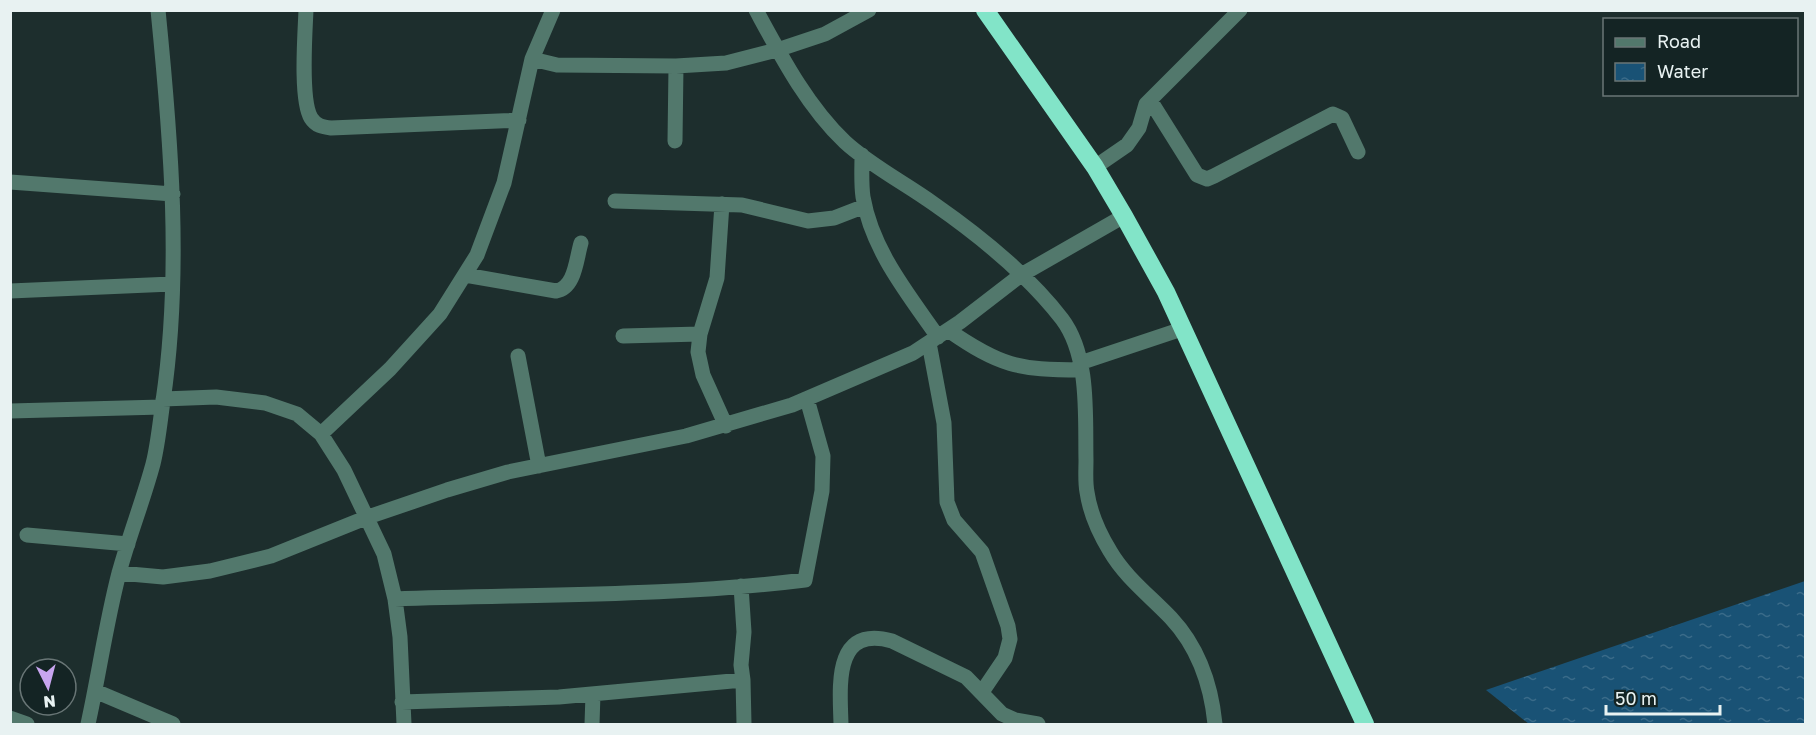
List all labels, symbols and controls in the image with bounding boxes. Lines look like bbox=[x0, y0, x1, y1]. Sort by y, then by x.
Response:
legend bbox=[1603, 18, 1798, 96]
text: Road bbox=[1657, 30, 1701, 52]
text: Water bbox=[1657, 60, 1708, 82]
north arrow bbox=[18, 657, 78, 717]
scale bar bbox=[1606, 678, 1720, 716]
text: 50 m bbox=[1615, 687, 1657, 709]
text: N bbox=[42, 691, 57, 712]

